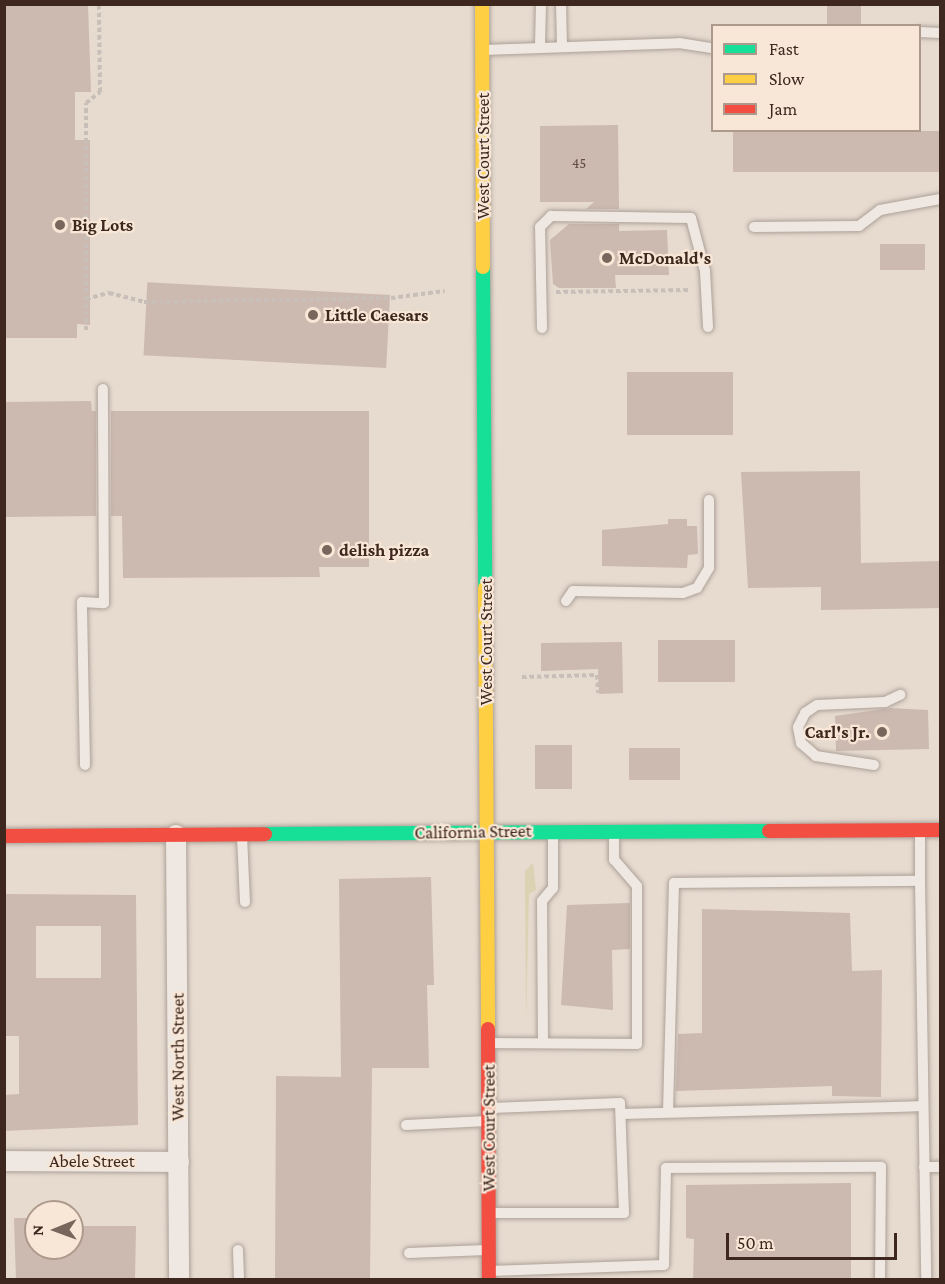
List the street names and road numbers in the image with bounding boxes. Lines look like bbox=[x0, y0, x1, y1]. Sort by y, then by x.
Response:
street label: West Court Street bbox=[472, 93, 494, 219]
street label: West Court Street bbox=[475, 579, 497, 705]
street label: California Street bbox=[414, 820, 532, 844]
street label: West North Street bbox=[167, 993, 189, 1121]
street label: West Court Street bbox=[478, 1065, 500, 1191]
street label: Abele Street bbox=[49, 1150, 135, 1172]

